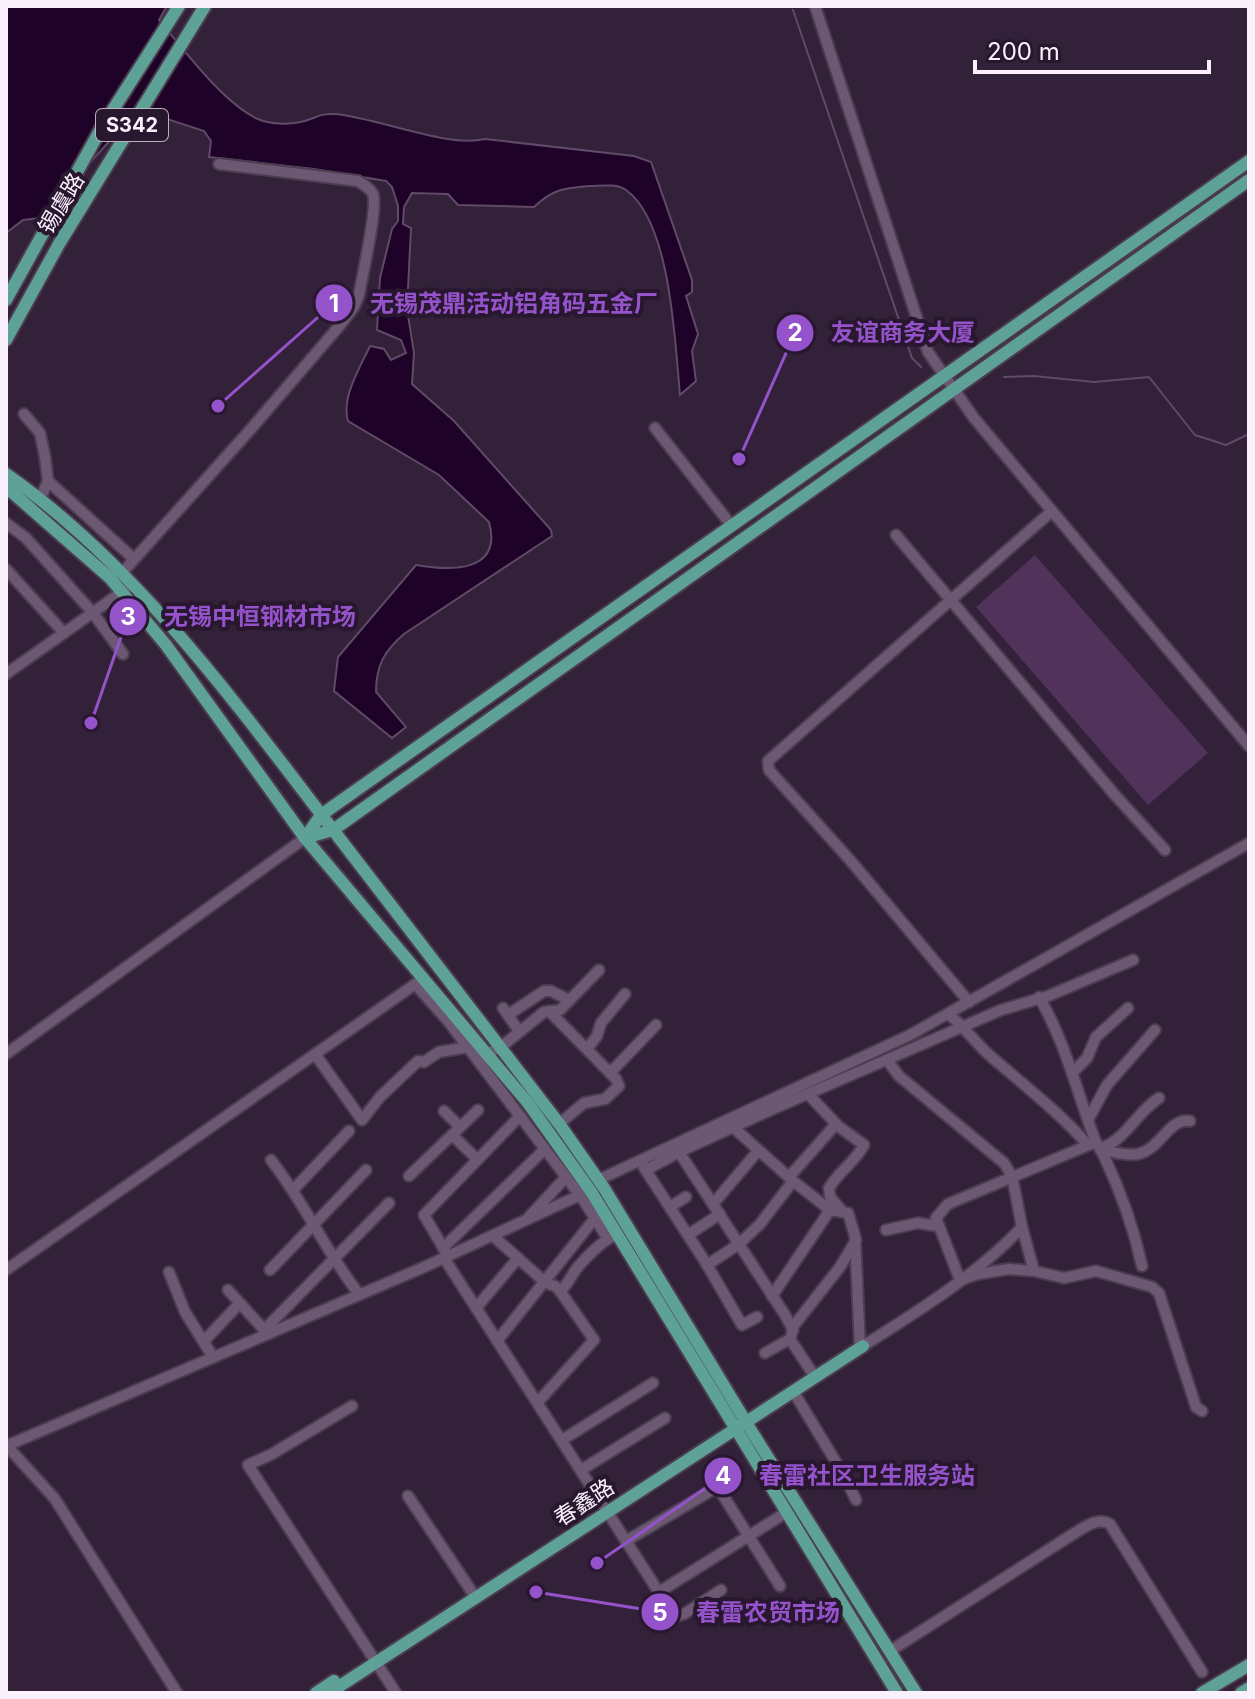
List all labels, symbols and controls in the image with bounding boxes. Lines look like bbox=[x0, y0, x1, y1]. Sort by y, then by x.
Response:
scale bar bbox=[975, 24, 1209, 74]
text: 200 m bbox=[987, 37, 1060, 66]
road number: S342 bbox=[96, 109, 168, 141]
street label: 锡虞路 bbox=[33, 168, 89, 238]
callout: 无锡茂鼎活动铝角码五金厂 bbox=[314, 279, 674, 327]
text: 1 bbox=[329, 289, 339, 318]
text: 无锡茂鼎活动铝角码五金厂 bbox=[370, 289, 658, 318]
callout: 友谊商务大厦 bbox=[775, 309, 991, 357]
text: 2 bbox=[787, 318, 803, 347]
text: 友谊商务大厦 bbox=[831, 318, 975, 347]
callout: 无锡中恒钢材市场 bbox=[108, 593, 372, 641]
text: 3 bbox=[120, 602, 136, 631]
text: 无锡中恒钢材市场 bbox=[164, 602, 356, 631]
callout: 春雷社区卫生服务站 bbox=[703, 1452, 991, 1500]
text: 4 bbox=[715, 1461, 731, 1490]
text: 春雷社区卫生服务站 bbox=[759, 1461, 975, 1490]
street label: 春鑫路 bbox=[549, 1473, 619, 1531]
callout: 春雷农贸市场 bbox=[640, 1588, 856, 1636]
text: 5 bbox=[652, 1598, 668, 1627]
text: 春雷农贸市场 bbox=[696, 1598, 840, 1627]

